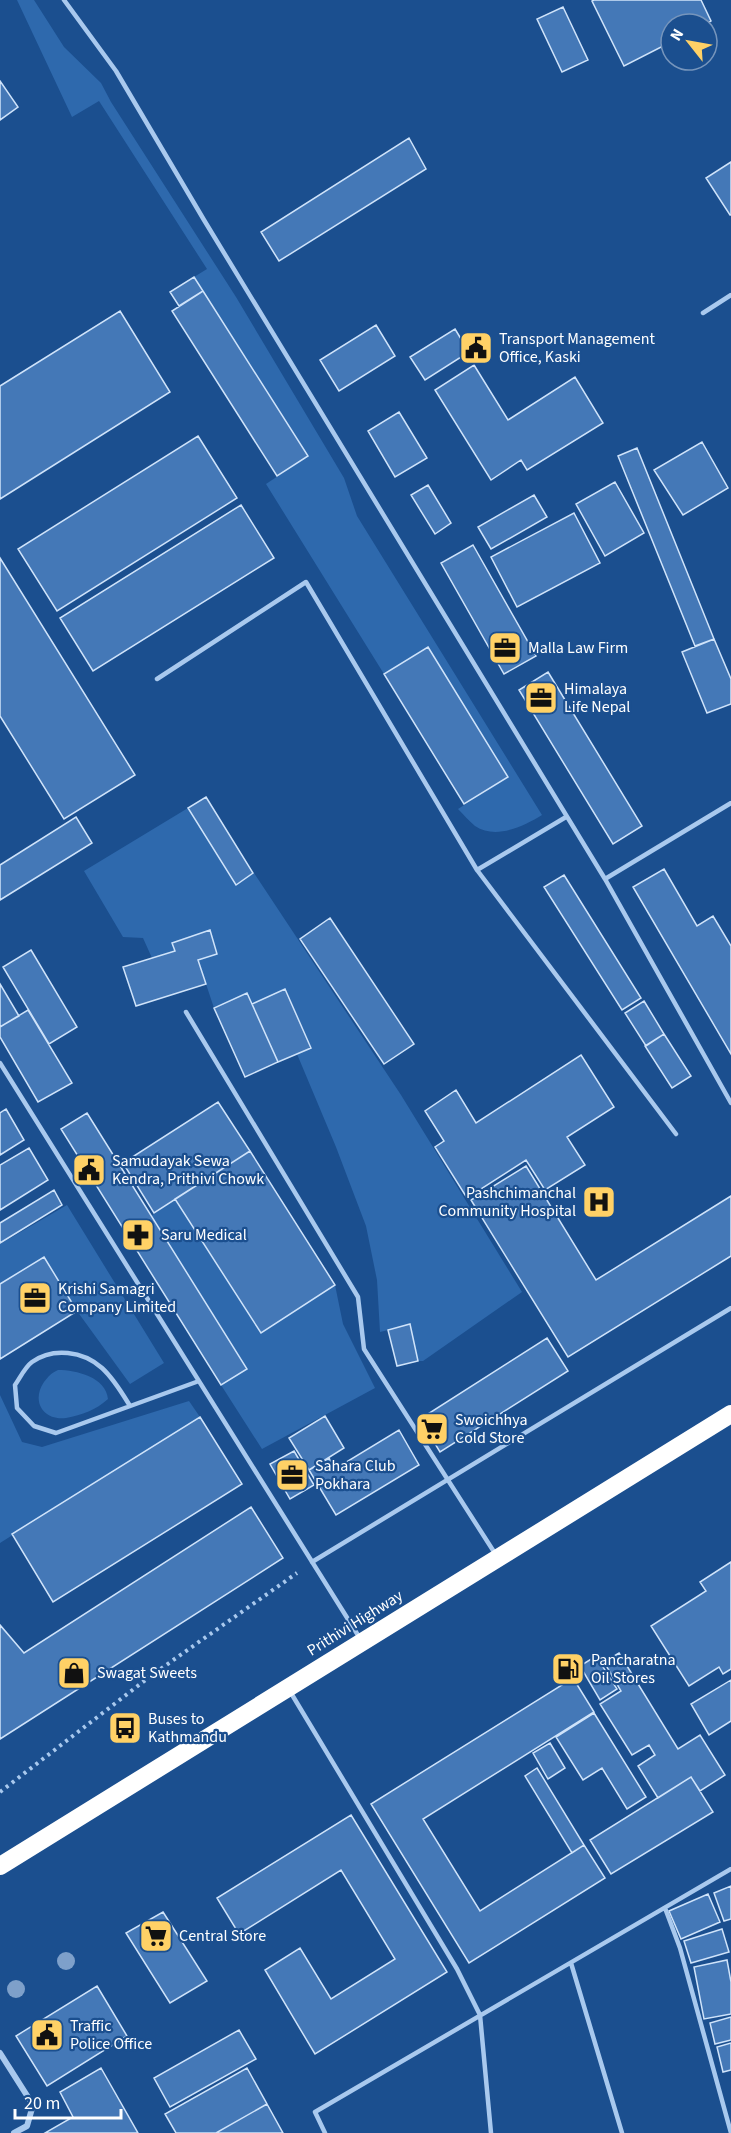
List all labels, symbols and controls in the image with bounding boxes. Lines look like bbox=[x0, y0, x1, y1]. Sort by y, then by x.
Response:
north arrow bbox=[659, 12, 719, 72]
text: N bbox=[665, 25, 689, 45]
place label: Transport Management Office, Kaski bbox=[499, 328, 655, 368]
public building icon: Transport Management Office, Kaski bbox=[458, 330, 494, 366]
office icon: Malla Law Firm bbox=[487, 630, 523, 666]
place label: Malla Law Firm bbox=[528, 637, 628, 659]
place label: Himalaya Life Nepal bbox=[564, 678, 630, 718]
office icon: Himalaya Life Nepal bbox=[523, 680, 559, 716]
place label: Samudayak Sewa Kendra, Prithivi Chowk bbox=[112, 1150, 264, 1190]
public building icon: Samudayak Sewa Kendra, Prithivi Chowk bbox=[71, 1152, 107, 1188]
place label: Pashchimanchal Community Hospital bbox=[438, 1182, 576, 1222]
hospital icon: Pashchimanchal Community Hospital bbox=[581, 1184, 617, 1220]
pharmacy icon: Saru Medical bbox=[120, 1217, 156, 1253]
place label: Saru Medical bbox=[161, 1224, 247, 1246]
place label: Krishi Samagri Company Limited bbox=[58, 1278, 176, 1318]
office icon: Krishi Samagri Company Limited bbox=[17, 1280, 53, 1316]
place label: Swoichhya Cold Store bbox=[455, 1409, 528, 1449]
supermarket icon: Swoichhya Cold Store bbox=[414, 1411, 450, 1447]
place label: Sahara Club Pokhara bbox=[315, 1455, 396, 1495]
office icon: Sahara Club Pokhara bbox=[274, 1457, 310, 1493]
street label: Prithivi Highway bbox=[303, 1584, 408, 1661]
place label: Pancharatna Oil Stores bbox=[591, 1649, 676, 1689]
fuel station icon: Pancharatna Oil Stores bbox=[550, 1651, 586, 1687]
shop icon: Swagat Sweets bbox=[56, 1655, 92, 1691]
place label: Swagat Sweets bbox=[97, 1662, 197, 1684]
place label: Buses to Kathmandu bbox=[148, 1708, 227, 1748]
bus stop icon: Buses to Kathmandu bbox=[107, 1710, 143, 1746]
supermarket icon: Central Store bbox=[138, 1918, 174, 1954]
place label: Central Store bbox=[179, 1925, 266, 1947]
place label: Traffic Police Office bbox=[70, 2015, 152, 2055]
public building icon: Traffic Police Office bbox=[29, 2017, 65, 2053]
scale bar bbox=[15, 2082, 122, 2120]
text: 20 m bbox=[24, 2091, 60, 2116]

